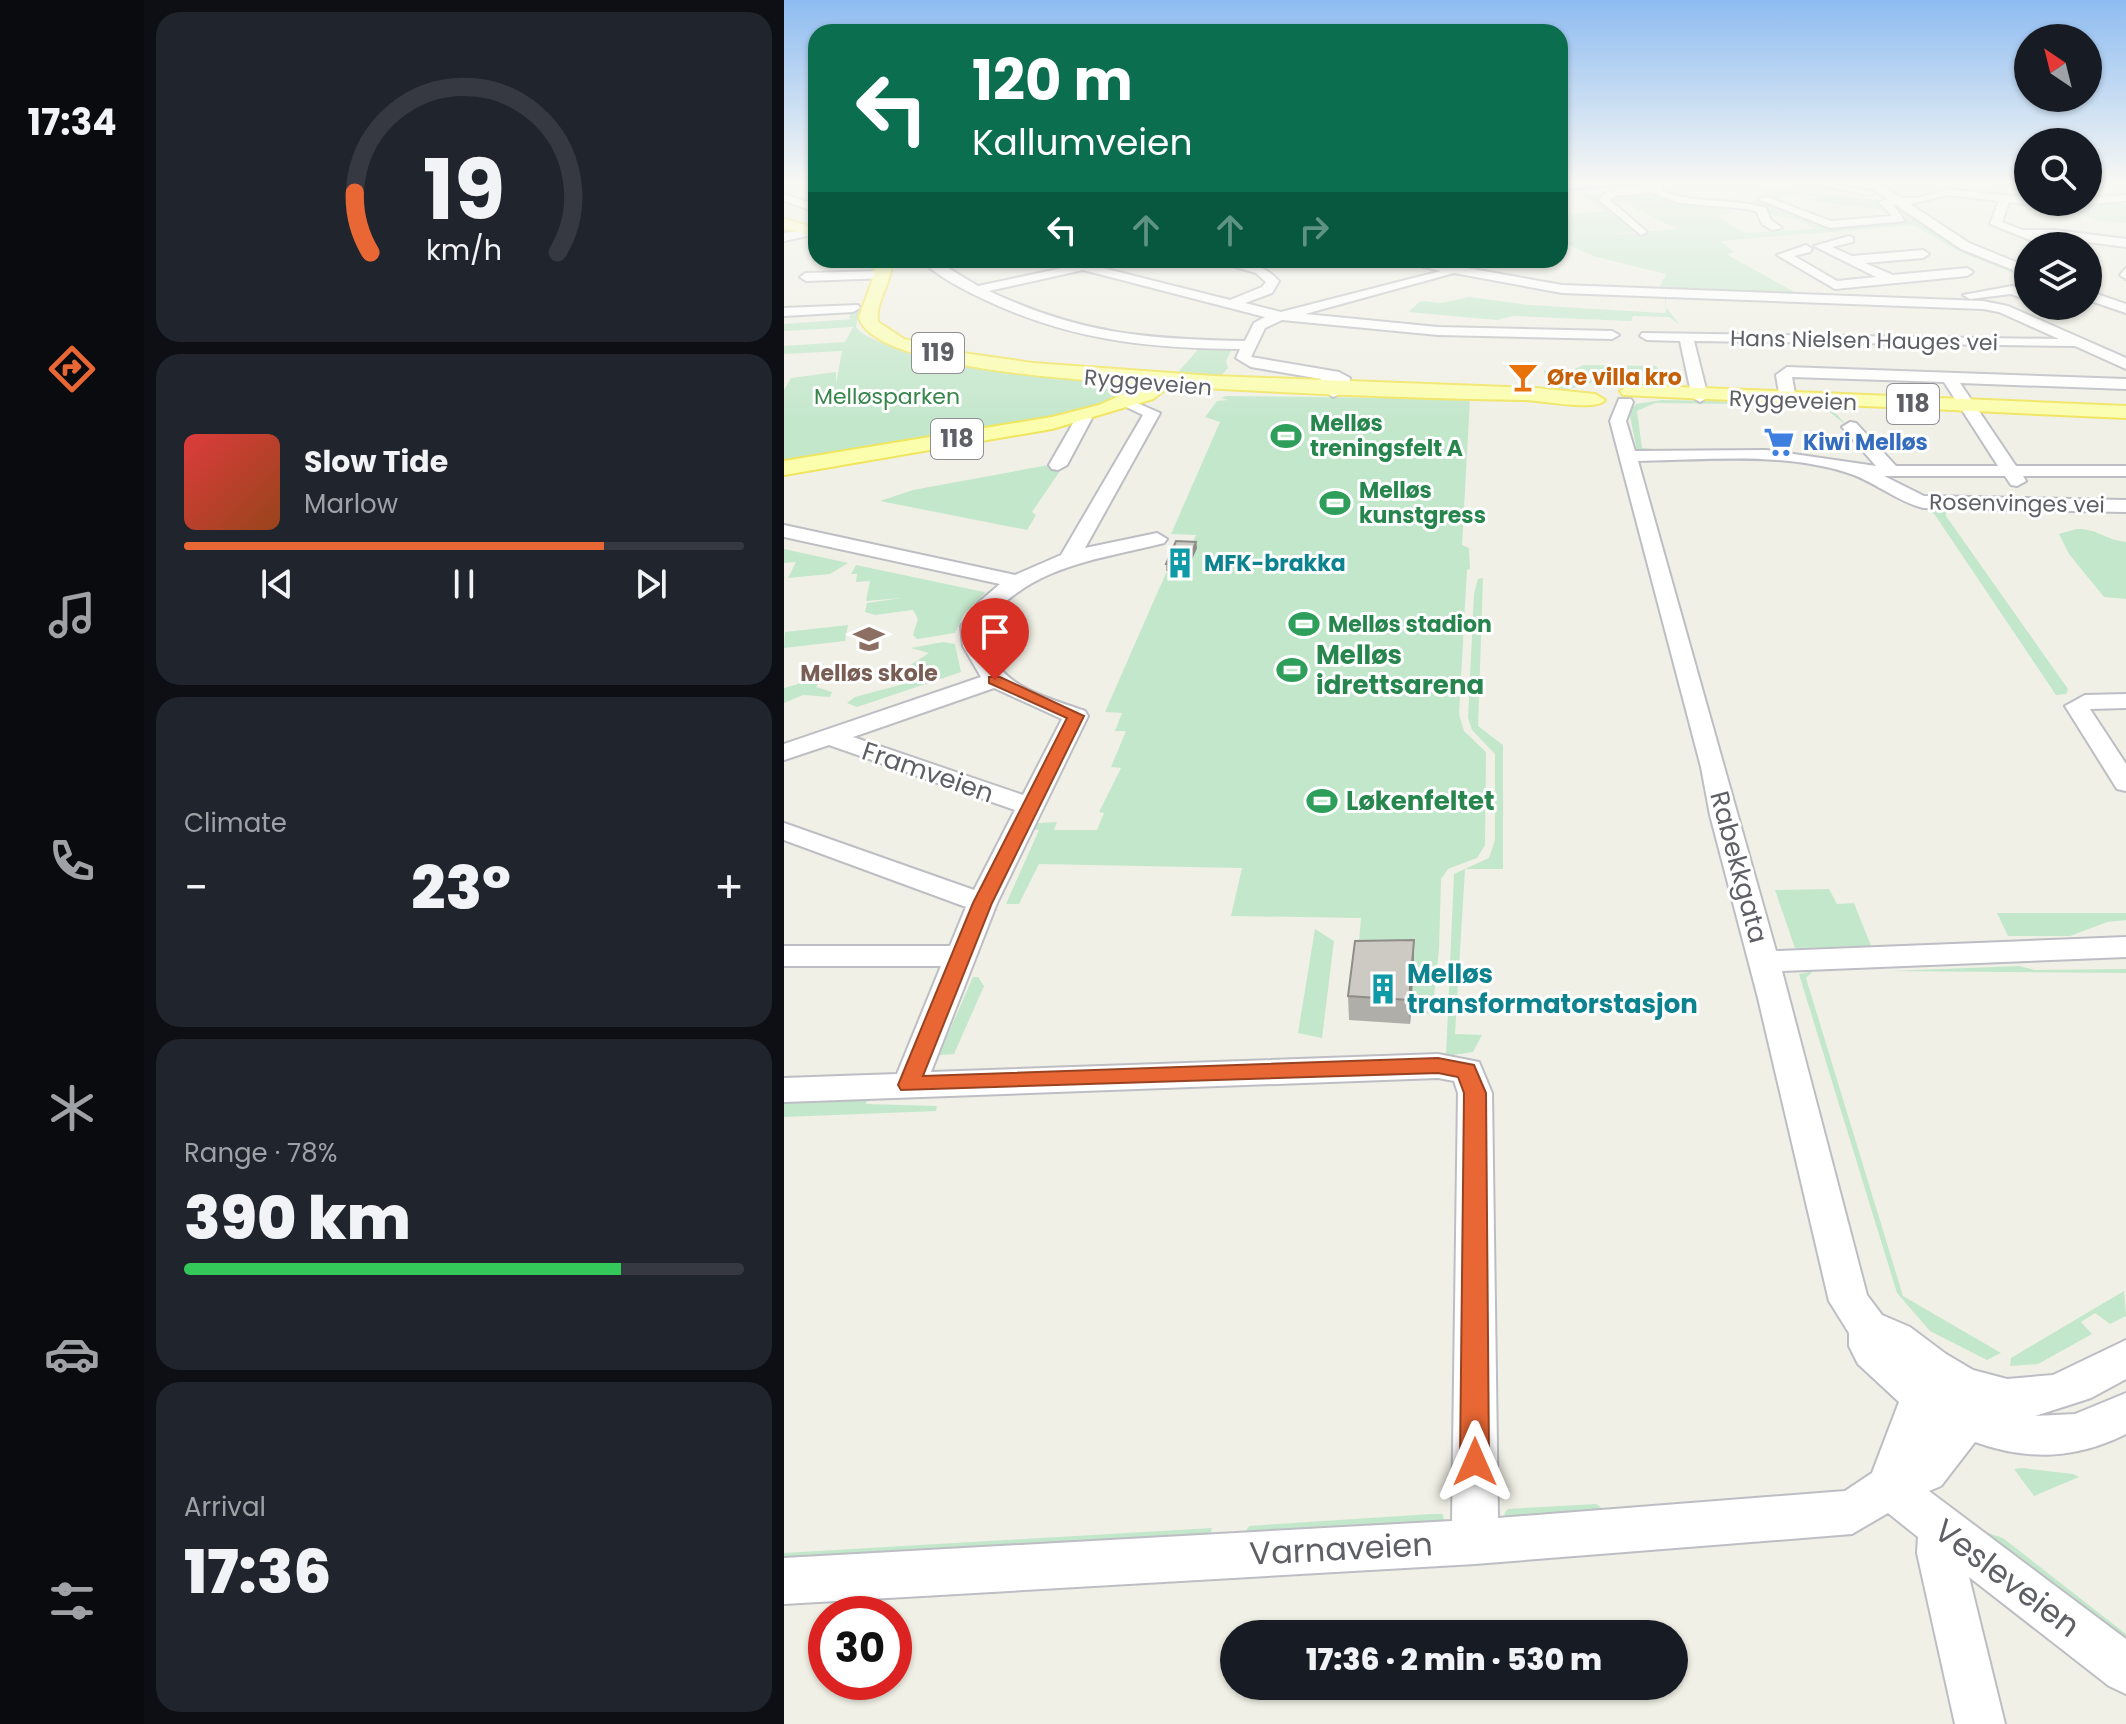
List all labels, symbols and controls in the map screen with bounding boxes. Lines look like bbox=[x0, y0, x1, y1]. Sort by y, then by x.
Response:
north arrow bbox=[2014, 24, 2102, 112]
map controls bbox=[2014, 24, 2102, 320]
text: 120 m bbox=[972, 41, 1133, 120]
icon: left bbox=[840, 56, 944, 160]
text: 17:34 bbox=[27, 97, 117, 148]
text: Kallumveien bbox=[972, 117, 1192, 168]
button: search bbox=[2014, 128, 2102, 216]
text: 19 bbox=[423, 132, 505, 248]
icon: left bbox=[1040, 208, 1084, 252]
icon: ahead bbox=[1124, 208, 1168, 252]
icon: ahead bbox=[1208, 208, 1252, 252]
icon: right bbox=[1292, 208, 1336, 252]
text: km/h bbox=[426, 230, 502, 270]
button: layers bbox=[2014, 232, 2102, 320]
street label: Hans Nielsen Hauges vei bbox=[1730, 323, 1998, 358]
road number: 119 bbox=[912, 333, 964, 373]
icon: directions bbox=[44, 341, 100, 397]
bar icon: Øre villa kro bbox=[1506, 360, 1540, 394]
street label: Ryggeveien bbox=[1083, 361, 1213, 404]
place label: Øre villa kro bbox=[1547, 362, 1682, 393]
park label: Melløsparken bbox=[814, 381, 960, 412]
street label: Ryggeveien bbox=[1728, 383, 1858, 418]
road number: 118 bbox=[1887, 384, 1939, 424]
place label: Melløs treningsfelt A bbox=[1310, 408, 1463, 464]
road number: 118 bbox=[931, 419, 983, 459]
sports icon: Melløs treningsfelt A bbox=[1269, 419, 1303, 453]
supermarket icon: Kiwi Melløs bbox=[1762, 425, 1796, 459]
place label: Kiwi Melløs bbox=[1803, 427, 1928, 458]
text: Slow Tide bbox=[304, 440, 448, 483]
place label: Melløs kunstgress bbox=[1359, 475, 1486, 531]
text: Marlow bbox=[304, 486, 398, 522]
sports icon: Melløs kunstgress bbox=[1318, 486, 1352, 520]
street label: Rosenvinges vei bbox=[1929, 486, 2105, 521]
building icon: MFK-brakka bbox=[1163, 546, 1197, 580]
place label: MFK-brakka bbox=[1204, 548, 1346, 579]
icon: previous bbox=[255, 562, 299, 606]
icon: pause bbox=[442, 562, 486, 606]
icon: next bbox=[629, 562, 673, 606]
icon: music bbox=[44, 587, 100, 643]
pin bbox=[961, 598, 1029, 680]
sports icon: Melløs stadion bbox=[1287, 607, 1321, 641]
place label: Melløs stadion bbox=[1328, 609, 1492, 640]
icon: arrive bbox=[973, 610, 1017, 654]
school or university icon: Melløs skole bbox=[852, 622, 886, 656]
place label: Melløs idrettsarena bbox=[1316, 637, 1484, 703]
sports icon: Melløs idrettsarena bbox=[1275, 653, 1309, 687]
place label: Melløs skole bbox=[800, 658, 938, 689]
street label: Framveien bbox=[857, 733, 999, 811]
place label: Løkenfeltet bbox=[1346, 783, 1495, 819]
sports icon: Løkenfeltet bbox=[1305, 784, 1339, 818]
street label: Rabekkgata bbox=[1701, 787, 1777, 947]
text: Climate bbox=[184, 805, 287, 841]
icon: phone bbox=[44, 833, 100, 889]
text: 23° bbox=[411, 846, 511, 930]
text: − bbox=[184, 857, 208, 918]
text: + bbox=[714, 857, 744, 918]
place label: Melløs transformatorstasjon bbox=[1407, 956, 1698, 1022]
building icon: Melløs transformatorstasjon bbox=[1366, 972, 1400, 1006]
icon: climate bbox=[44, 1080, 100, 1136]
text: Range · 78% bbox=[184, 1135, 337, 1171]
text: 390 km bbox=[184, 1176, 411, 1260]
icon: car bbox=[44, 1326, 100, 1382]
position arrow bbox=[1433, 1420, 1517, 1504]
text: Arrival bbox=[184, 1489, 266, 1525]
street label: Vesleveien bbox=[1925, 1508, 2089, 1647]
street label: Varnaveien bbox=[1248, 1521, 1434, 1576]
text: 17:36 bbox=[184, 1530, 331, 1614]
icon: filters bbox=[44, 1573, 100, 1629]
speed limit sign: 30 bbox=[808, 1596, 912, 1700]
text: 17:36 · 2 min · 530 m bbox=[1306, 1638, 1602, 1681]

